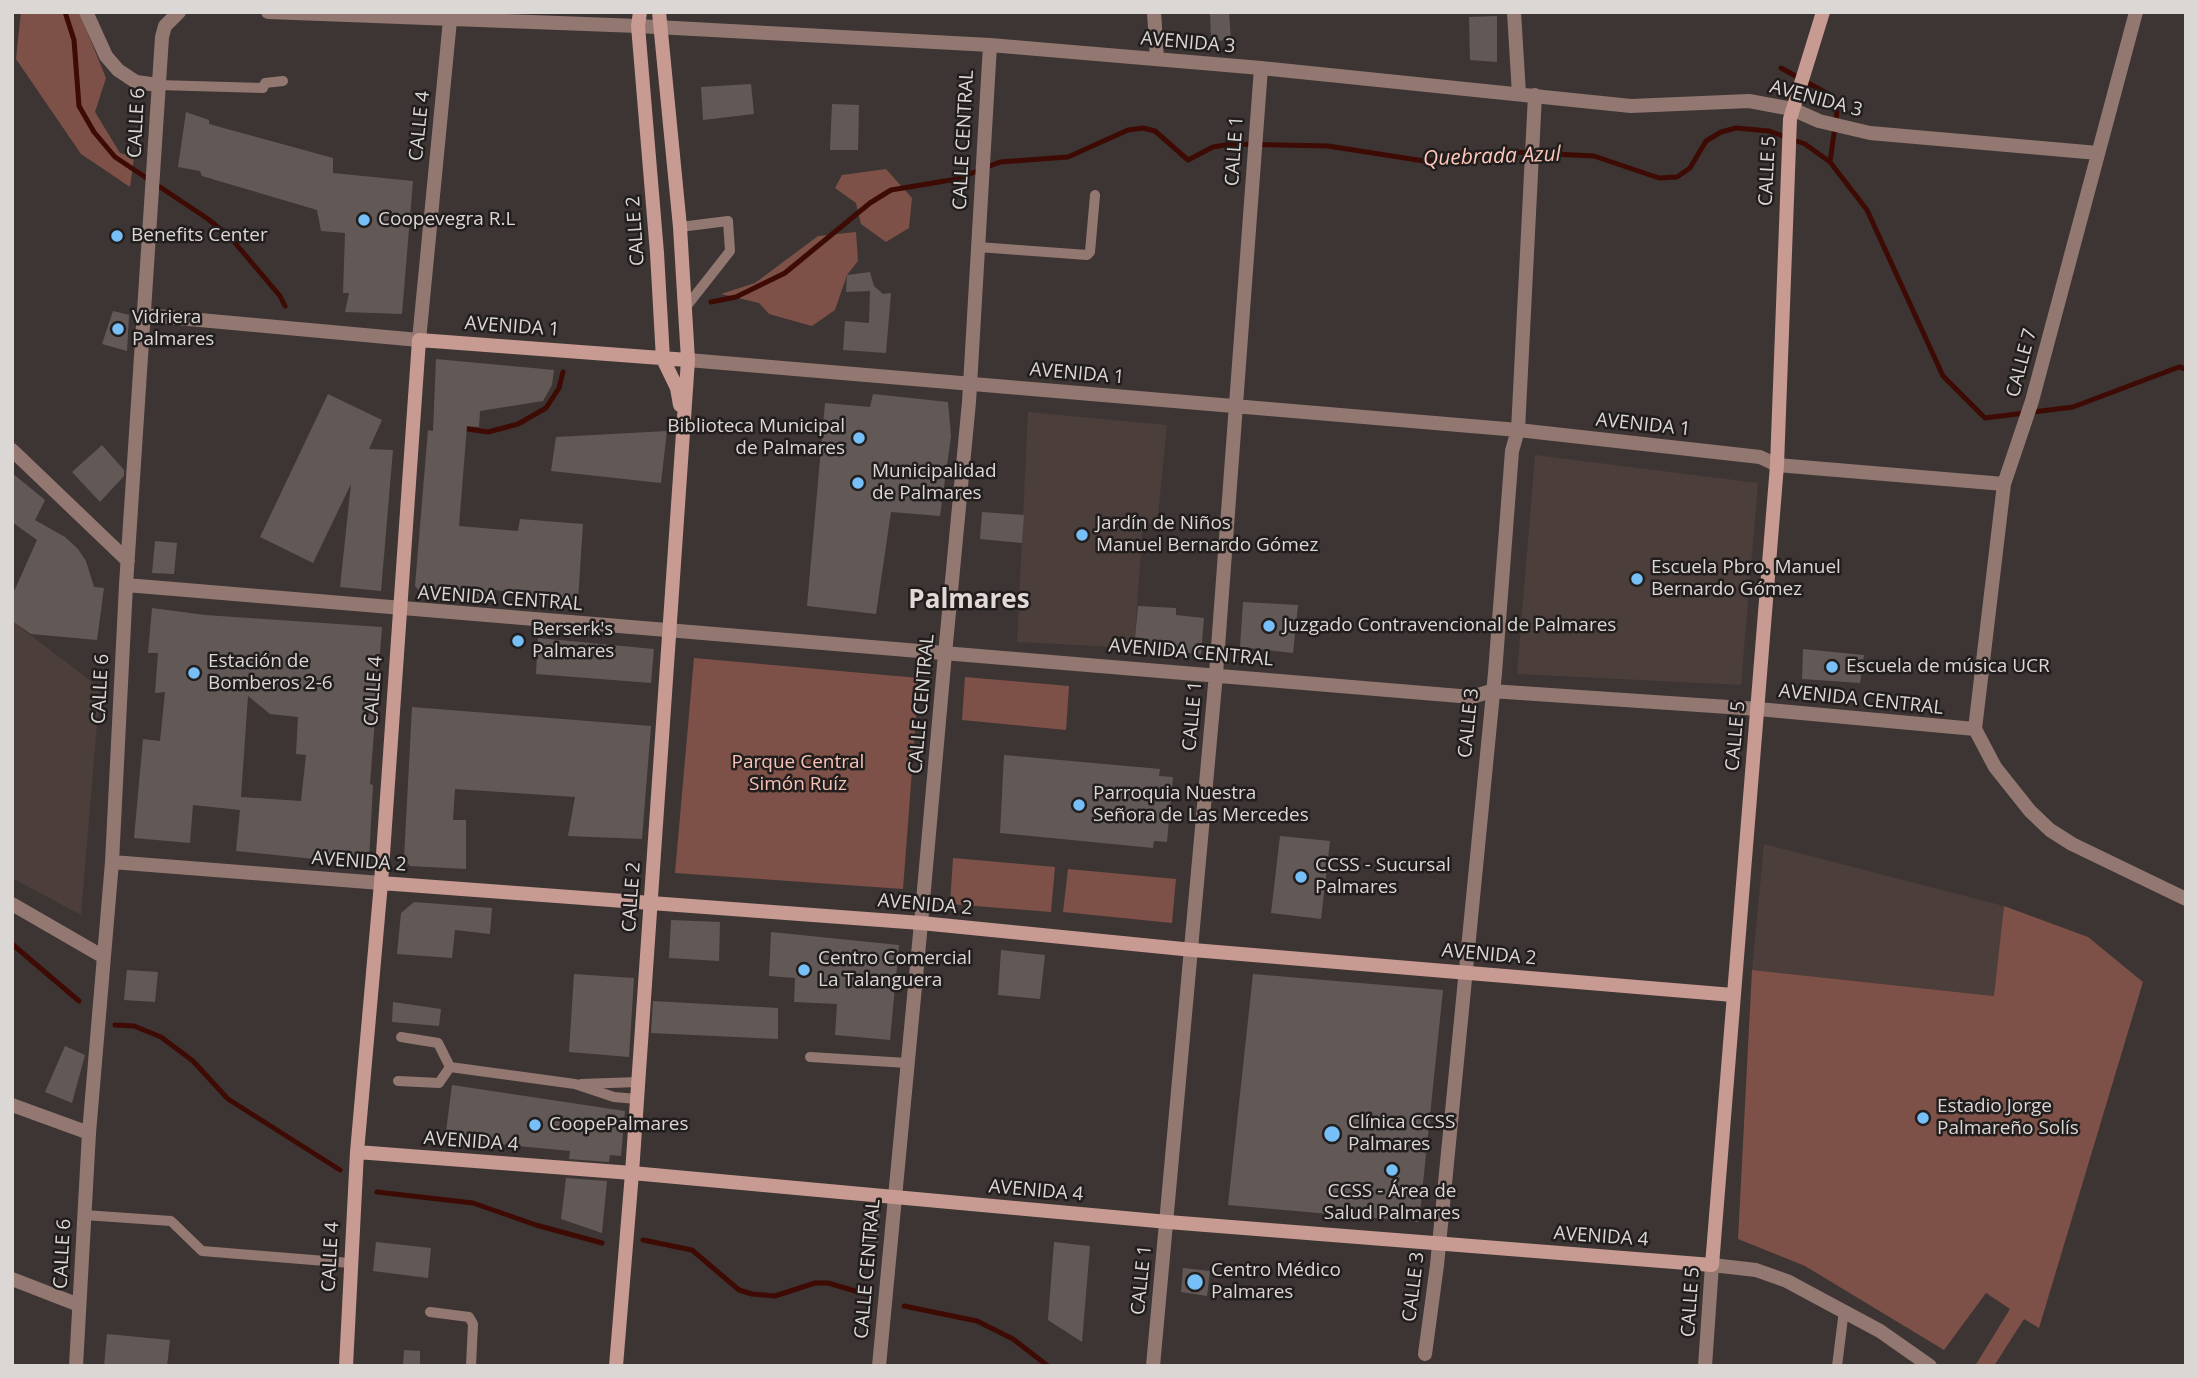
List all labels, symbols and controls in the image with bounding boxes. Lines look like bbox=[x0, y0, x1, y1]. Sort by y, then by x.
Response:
street label: AVENIDA 3 bbox=[1140, 27, 1236, 59]
street label: CALLE CENTRAL bbox=[949, 69, 979, 211]
street label: AVENIDA 3 bbox=[1767, 76, 1865, 122]
street label: CALLE 6 bbox=[124, 87, 150, 159]
street label: CALLE 4 bbox=[405, 90, 435, 162]
street label: CALLE 1 bbox=[1221, 115, 1249, 187]
street label: CALLE 5 bbox=[1755, 135, 1781, 207]
water label: Quebrada Azul bbox=[1423, 142, 1561, 172]
street label: CALLE 2 bbox=[622, 195, 650, 267]
place label: Coopevegra R.L bbox=[378, 209, 515, 231]
marker: Coopevegra R.L bbox=[356, 212, 372, 228]
place label: Benefits Center bbox=[131, 225, 268, 247]
marker: Benefits Center bbox=[109, 228, 125, 244]
place label: Vidriera Palmares bbox=[132, 307, 214, 351]
street label: AVENIDA 1 bbox=[464, 312, 560, 342]
marker: Vidriera Palmares bbox=[110, 321, 126, 337]
street label: CALLE 7 bbox=[2002, 326, 2042, 400]
street label: AVENIDA 1 bbox=[1029, 358, 1125, 390]
street label: AVENIDA 1 bbox=[1595, 409, 1691, 441]
place label: Biblioteca Municipal de Palmares bbox=[667, 416, 845, 460]
marker: Biblioteca Municipal de Palmares bbox=[851, 430, 867, 446]
place label: Municipalidad de Palmares bbox=[872, 461, 997, 505]
marker: Municipalidad de Palmares bbox=[850, 475, 866, 491]
place label: Jardín de Niños Manuel Bernardo Gómez bbox=[1096, 513, 1318, 557]
marker: Jardín de Niños Manuel Bernardo Gómez bbox=[1074, 527, 1090, 543]
place label: Escuela Pbro. Manuel Bernardo Gómez bbox=[1651, 557, 1841, 601]
marker: Escuela Pbro. Manuel Bernardo Gómez bbox=[1629, 571, 1645, 587]
street label: AVENIDA CENTRAL bbox=[417, 582, 583, 616]
district label: Palmares bbox=[908, 585, 1030, 617]
place label: Juzgado Contravencional de Palmares bbox=[1283, 615, 1616, 637]
marker: Juzgado Contravencional de Palmares bbox=[1261, 618, 1277, 634]
place label: Berserk's Palmares bbox=[532, 619, 614, 663]
marker: Berserk's Palmares bbox=[510, 633, 526, 649]
street label: CALLE CENTRAL bbox=[905, 633, 939, 775]
street label: AVENIDA CENTRAL bbox=[1108, 634, 1274, 672]
place label: Estación de Bomberos 2-6 bbox=[208, 651, 333, 695]
street label: CALLE 6 bbox=[88, 653, 114, 725]
street label: CALLE 4 bbox=[360, 655, 388, 727]
place label: Escuela de música UCR bbox=[1846, 656, 2050, 678]
marker: Escuela de música UCR bbox=[1824, 659, 1840, 675]
marker: Estación de Bomberos 2-6 bbox=[186, 665, 202, 681]
street label: CALLE 1 bbox=[1179, 680, 1207, 752]
street label: AVENIDA CENTRAL bbox=[1778, 680, 1944, 720]
street label: CALLE 3 bbox=[1454, 687, 1484, 759]
street label: CALLE 5 bbox=[1722, 700, 1750, 772]
park label: Parque Central Simón Ruíz bbox=[732, 752, 864, 796]
place label: Parroquia Nuestra Señora de Las Mercedes bbox=[1093, 783, 1309, 827]
marker: Parroquia Nuestra Señora de Las Mercedes bbox=[1071, 797, 1087, 813]
street label: AVENIDA 2 bbox=[311, 847, 407, 877]
place label: CCSS - Sucursal Palmares bbox=[1315, 855, 1451, 899]
street label: CALLE 2 bbox=[618, 861, 646, 933]
marker: CCSS - Sucursal Palmares bbox=[1293, 869, 1309, 885]
street label: AVENIDA 2 bbox=[877, 889, 973, 921]
street label: AVENIDA 2 bbox=[1441, 939, 1537, 971]
place label: Centro Comercial La Talanguera bbox=[818, 948, 972, 992]
marker: Centro Comercial La Talanguera bbox=[796, 962, 812, 978]
place label: Estadio Jorge Palmareño Solís bbox=[1937, 1096, 2079, 1140]
marker: Estadio Jorge Palmareño Solís bbox=[1915, 1110, 1931, 1126]
place label: Clínica CCSS Palmares bbox=[1348, 1112, 1455, 1156]
place label: CoopePalmares bbox=[549, 1114, 689, 1136]
marker: CoopePalmares bbox=[527, 1117, 543, 1133]
marker: Clínica CCSS Palmares bbox=[1322, 1124, 1342, 1144]
street label: AVENIDA 4 bbox=[423, 1127, 519, 1157]
marker: CCSS - Área de Salud Palmares bbox=[1384, 1162, 1400, 1178]
street label: AVENIDA 4 bbox=[988, 1175, 1084, 1207]
place label: CCSS - Área de Salud Palmares bbox=[1324, 1181, 1460, 1225]
street label: CALLE CENTRAL bbox=[851, 1198, 885, 1340]
street label: CALLE 6 bbox=[50, 1218, 76, 1290]
street label: CALLE 4 bbox=[318, 1221, 344, 1293]
street label: AVENIDA 4 bbox=[1553, 1222, 1649, 1252]
street label: CALLE 1 bbox=[1127, 1244, 1157, 1316]
street label: CALLE 3 bbox=[1398, 1251, 1430, 1323]
place label: Centro Médico Palmares bbox=[1211, 1260, 1341, 1304]
street label: CALLE 5 bbox=[1677, 1266, 1705, 1338]
marker: Centro Médico Palmares bbox=[1185, 1272, 1205, 1292]

